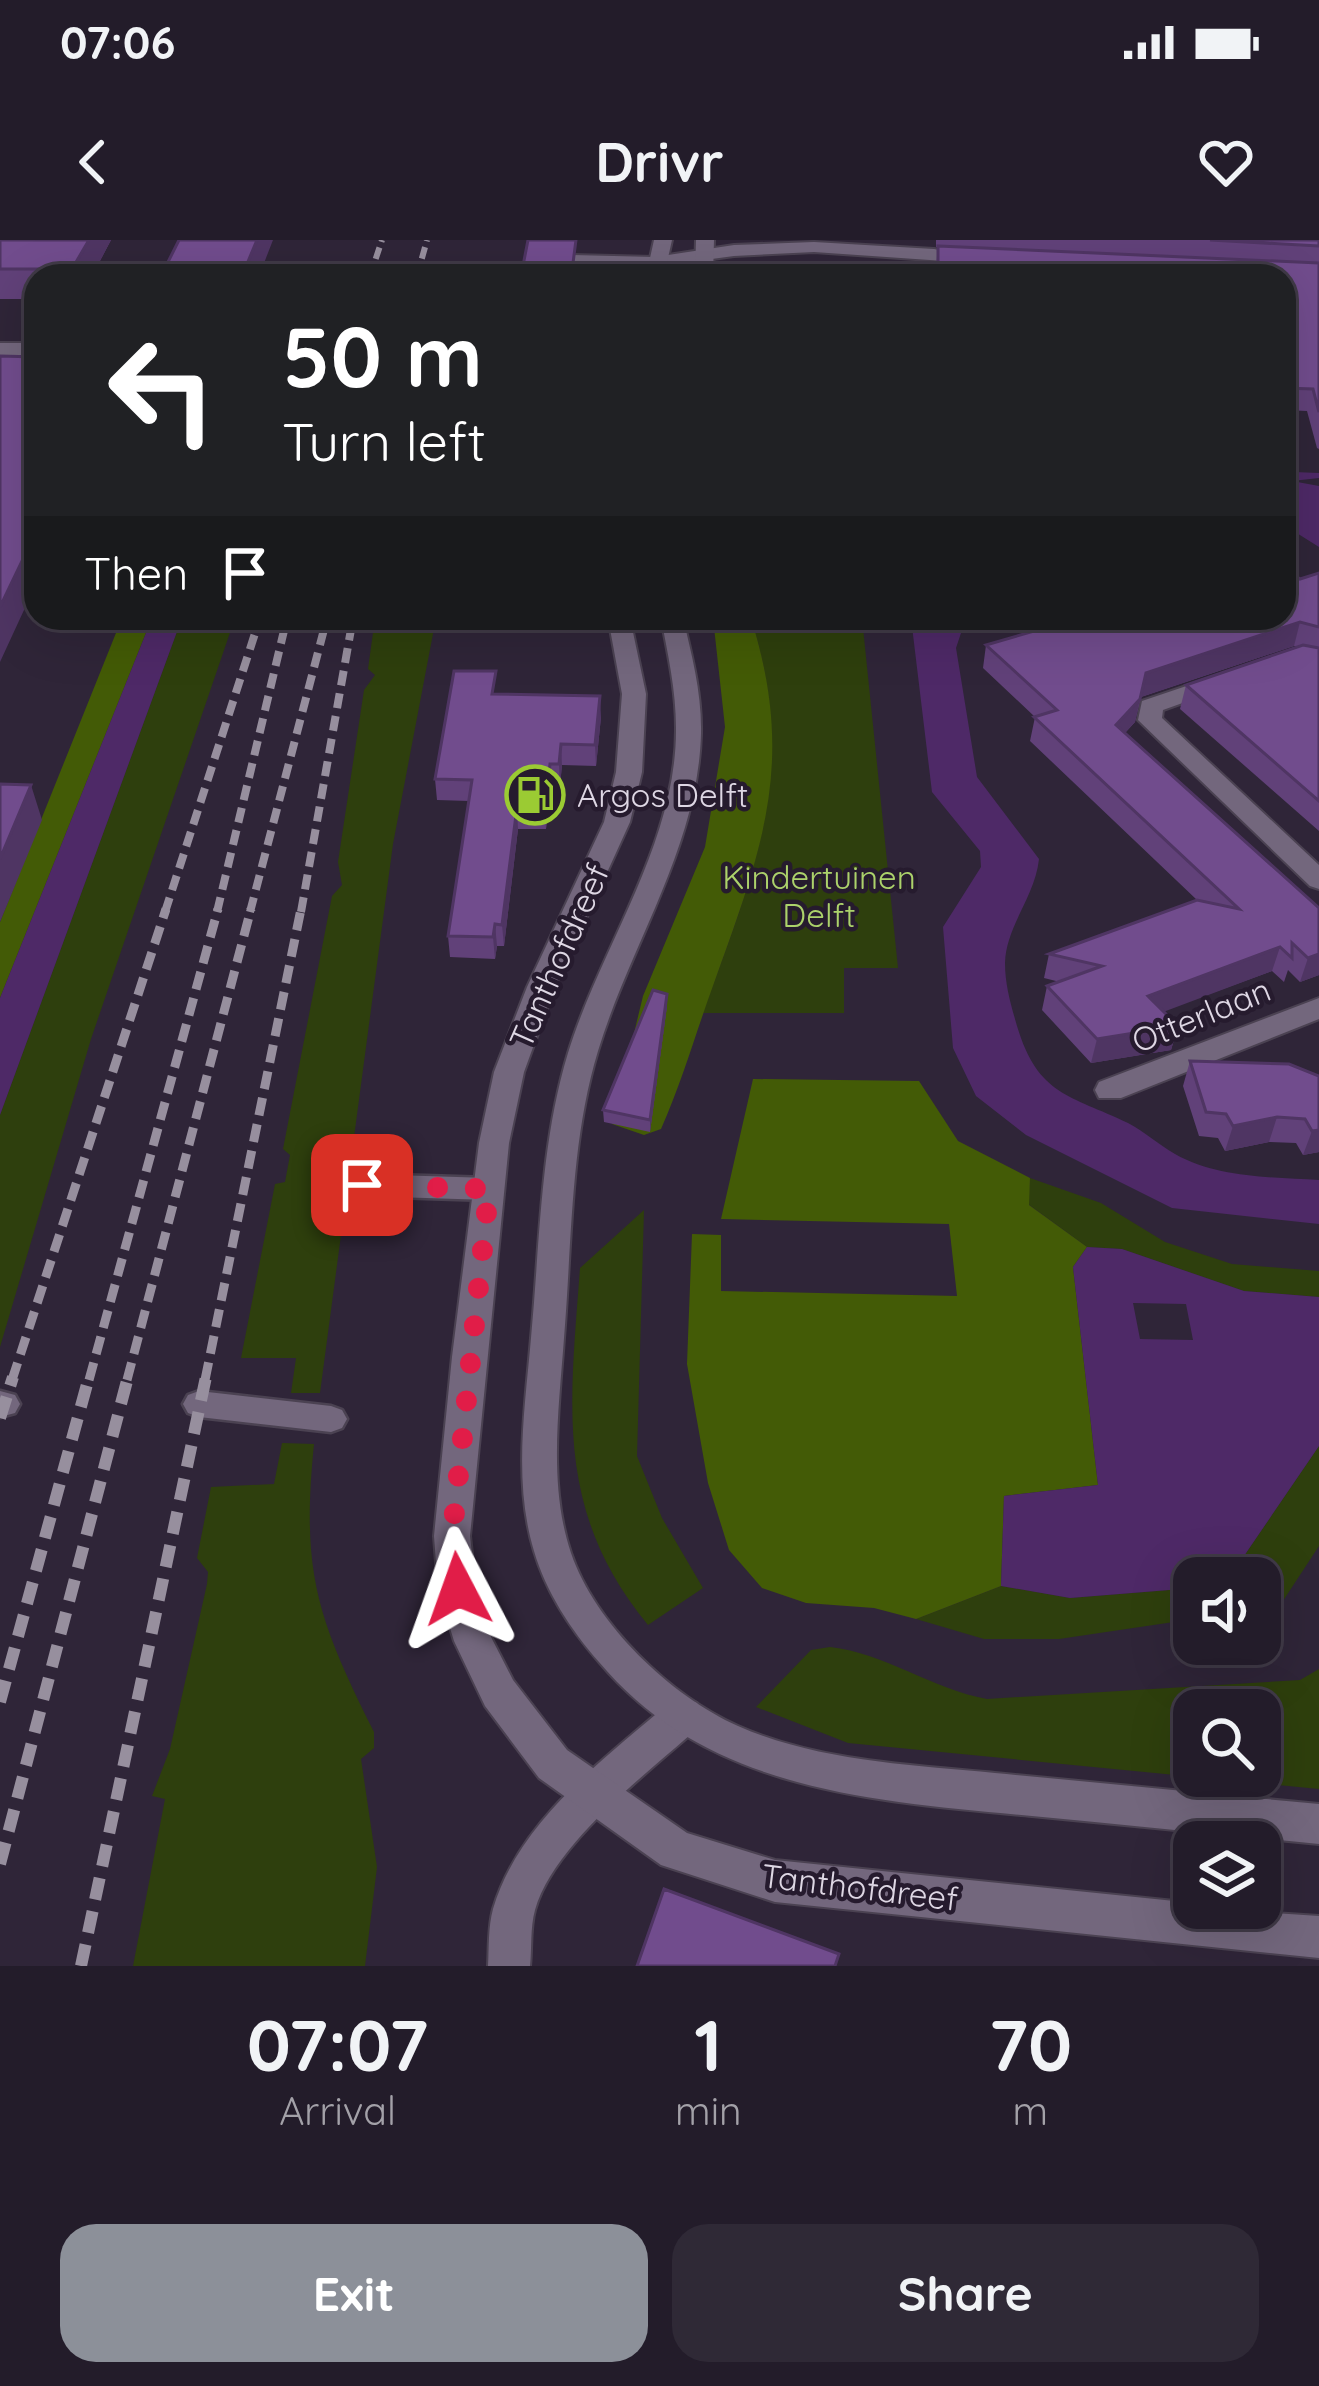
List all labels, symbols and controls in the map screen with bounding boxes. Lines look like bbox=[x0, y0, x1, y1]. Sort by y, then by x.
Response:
text: 07:06 bbox=[60, 14, 175, 70]
text: Drivr bbox=[595, 128, 724, 196]
icon: back bbox=[60, 129, 126, 195]
icon: heart bbox=[1193, 129, 1259, 195]
text: 50 m bbox=[282, 303, 483, 408]
icon: left bbox=[84, 312, 240, 468]
text: Turn left bbox=[282, 407, 486, 475]
icon: arrive bbox=[212, 540, 278, 606]
text: Then bbox=[84, 545, 188, 601]
fuel station icon: Argos Delft bbox=[504, 764, 566, 826]
place label: Argos Delft bbox=[577, 774, 748, 815]
park label: Kindertuinen Delft bbox=[722, 856, 916, 935]
street label: Tanthofdreef bbox=[500, 857, 617, 1054]
street label: Otterlaan bbox=[1126, 968, 1276, 1061]
pin bbox=[311, 1134, 413, 1236]
icon: arrive bbox=[329, 1152, 395, 1218]
position arrow bbox=[395, 1526, 521, 1652]
map controls bbox=[1173, 1557, 1281, 1929]
button: sound bbox=[1173, 1557, 1281, 1665]
button: search bbox=[1173, 1689, 1281, 1797]
button: layers bbox=[1173, 1821, 1281, 1929]
street label: Tanthofdreef bbox=[760, 1854, 961, 1919]
text: 07:07 bbox=[247, 1999, 428, 2089]
text: 1 bbox=[694, 1999, 722, 2089]
text: 70 bbox=[988, 1999, 1072, 2089]
text: Arrival bbox=[279, 2086, 396, 2135]
text: min bbox=[675, 2086, 742, 2135]
text: m bbox=[1012, 2086, 1048, 2135]
button: Exit bbox=[60, 2224, 648, 2362]
button: Share bbox=[672, 2224, 1259, 2362]

